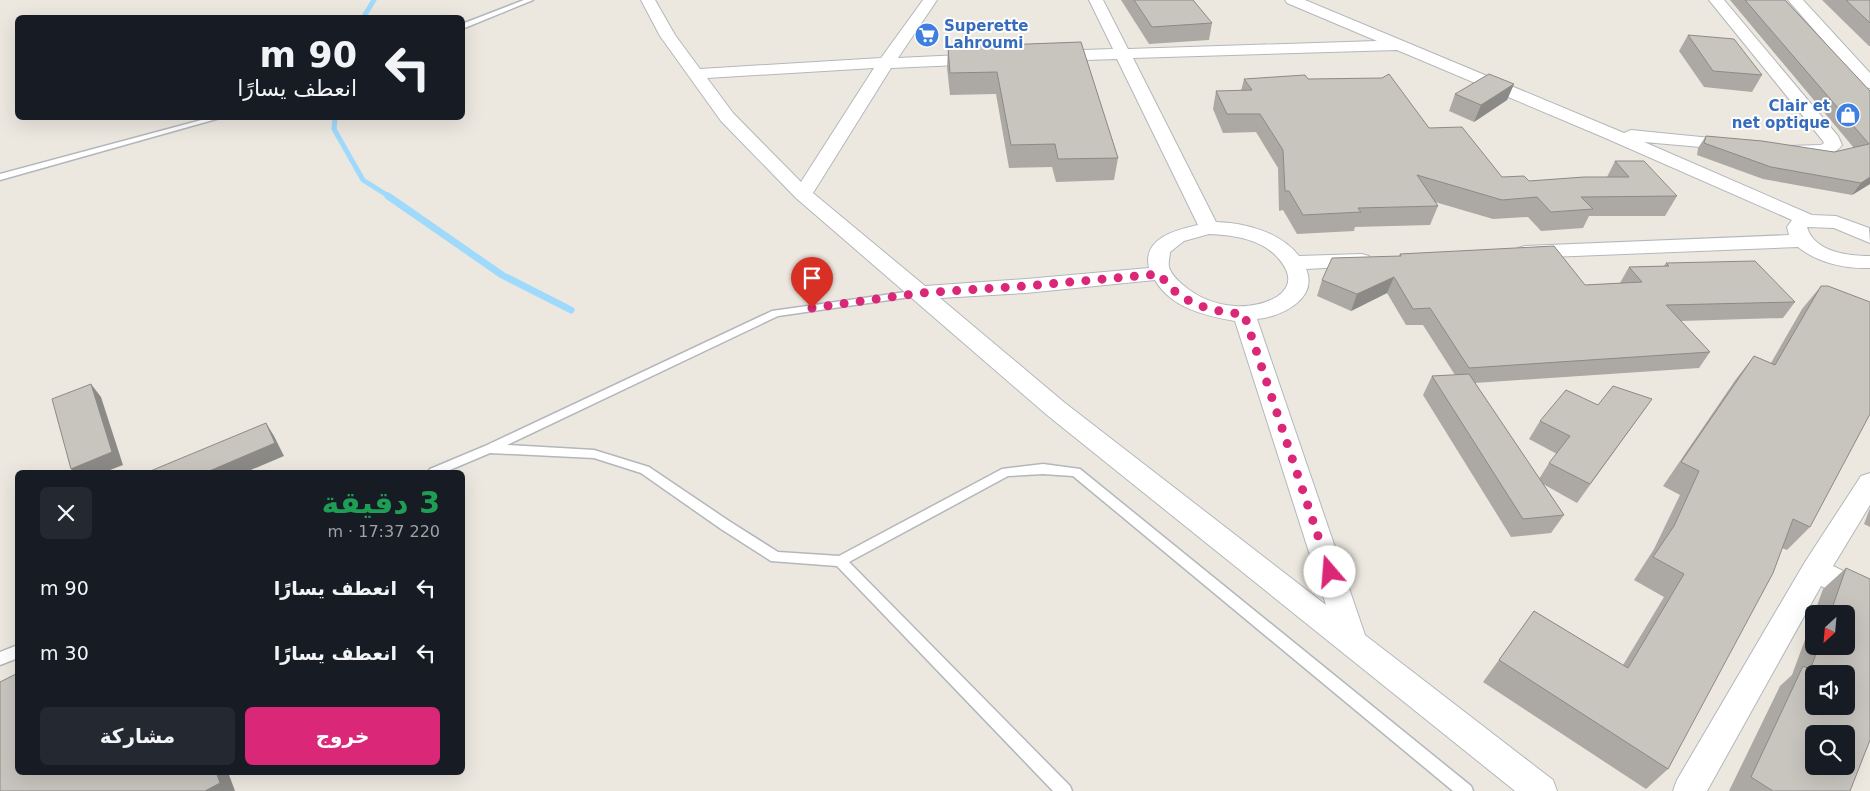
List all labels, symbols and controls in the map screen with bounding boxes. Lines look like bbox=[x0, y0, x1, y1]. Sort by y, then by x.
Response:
place label: Superette Lahroumi bbox=[944, 17, 1028, 52]
supermarket icon: Superette Lahroumi bbox=[914, 22, 940, 48]
text: 90 m bbox=[260, 35, 357, 75]
icon: left bbox=[375, 35, 440, 100]
text: انعطف يسارًا bbox=[237, 76, 357, 101]
place label: Clair et net optique bbox=[1732, 97, 1830, 132]
shop icon: Clair et net optique bbox=[1835, 102, 1861, 128]
pin bbox=[791, 257, 833, 308]
icon: arrive bbox=[798, 264, 826, 292]
text: 3 دقيقة bbox=[322, 485, 440, 520]
button: close bbox=[40, 487, 92, 539]
text: 220 m · 17:37 bbox=[327, 522, 440, 541]
position arrow bbox=[1303, 545, 1355, 597]
icon: left bbox=[412, 574, 440, 602]
text: 90 m bbox=[40, 577, 89, 599]
text: انعطف يسارًا bbox=[274, 577, 397, 599]
north arrow bbox=[1805, 605, 1855, 655]
map controls bbox=[1805, 605, 1855, 775]
icon: left bbox=[412, 639, 440, 667]
text: 30 m bbox=[40, 642, 89, 664]
text: انعطف يسارًا bbox=[274, 642, 397, 664]
button: sound bbox=[1805, 665, 1855, 715]
button: مشاركة bbox=[40, 707, 235, 765]
button: خروج bbox=[245, 707, 440, 765]
button: search bbox=[1805, 725, 1855, 775]

